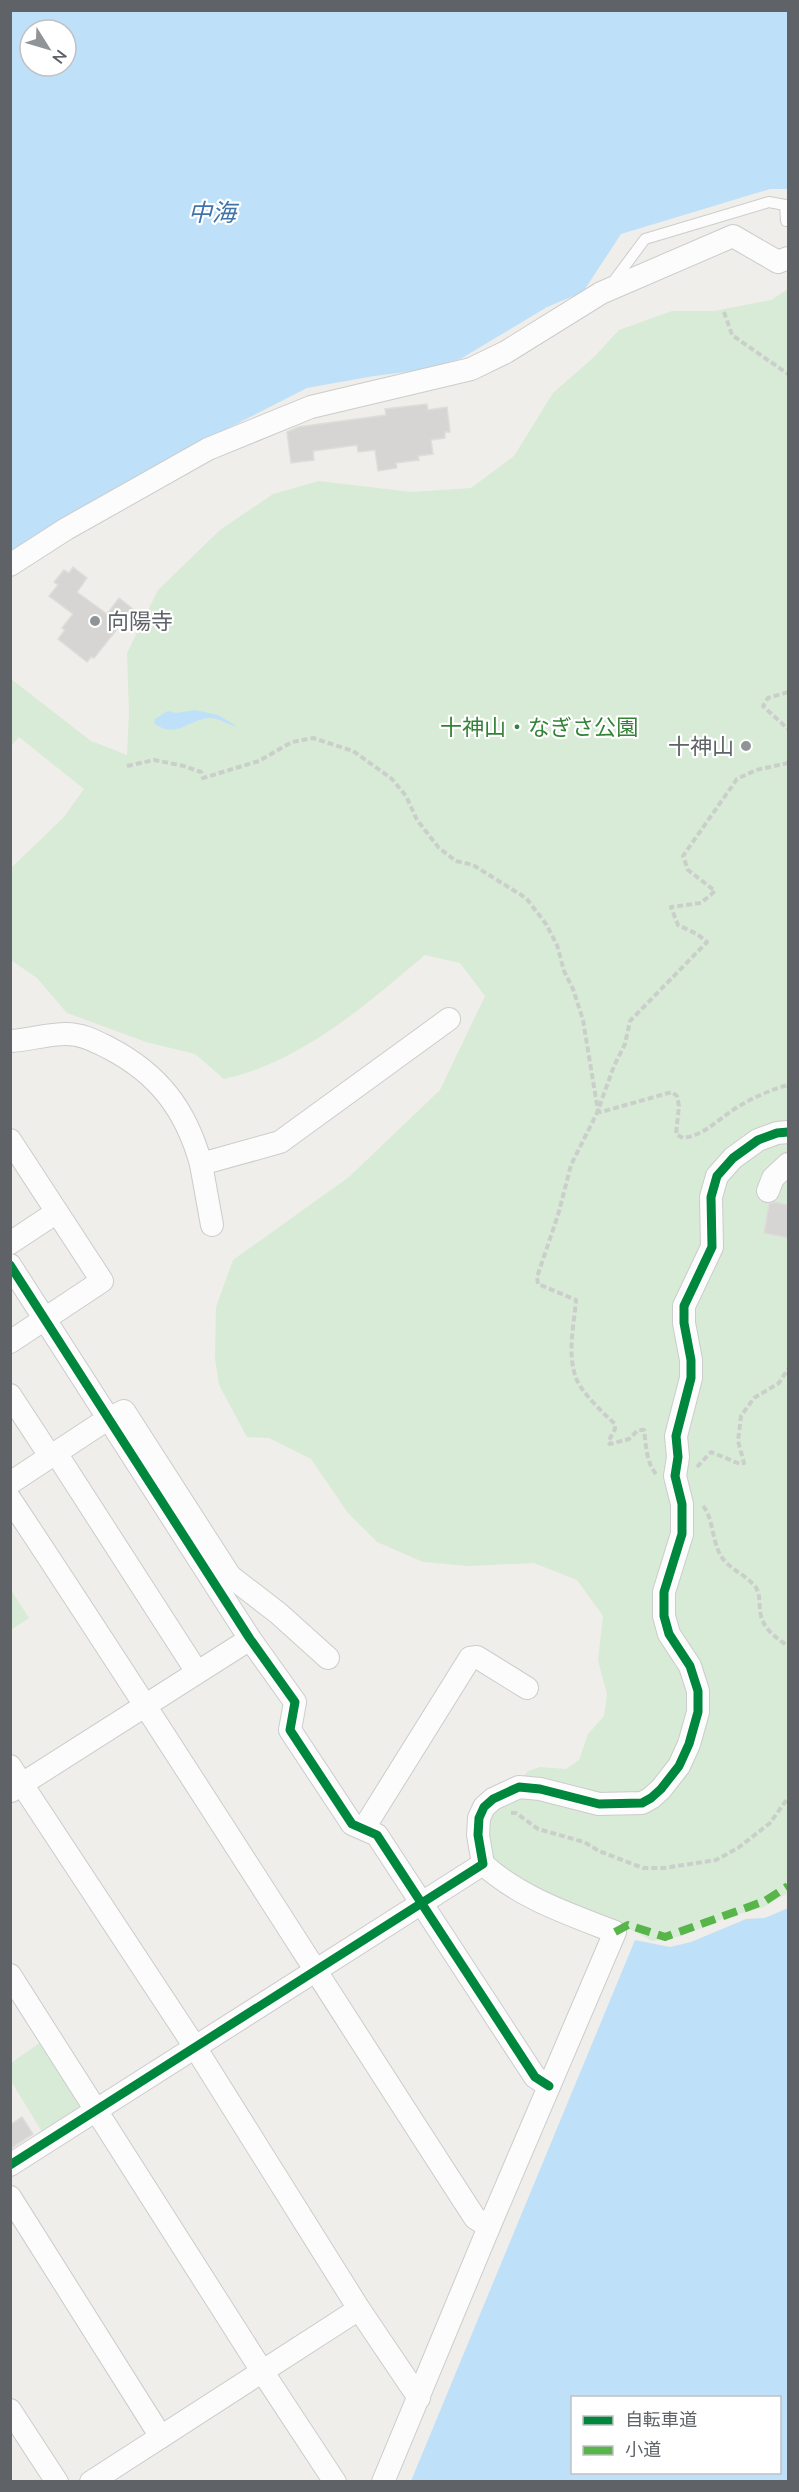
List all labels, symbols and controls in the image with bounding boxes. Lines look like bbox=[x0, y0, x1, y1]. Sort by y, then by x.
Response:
north arrow bbox=[18, 18, 78, 78]
text: N bbox=[48, 46, 72, 68]
water label: 中海 bbox=[188, 197, 240, 227]
place label: 向陽寺 bbox=[107, 607, 173, 635]
marker: 向陽寺 bbox=[88, 614, 102, 628]
park label: 十神山・なぎさ公園 bbox=[440, 713, 638, 741]
place label: 十神山 bbox=[668, 732, 734, 760]
marker: 十神山 bbox=[739, 739, 753, 753]
legend bbox=[571, 2396, 781, 2474]
text: 自転車道 bbox=[625, 2408, 697, 2431]
text: 小道 bbox=[625, 2438, 661, 2461]

